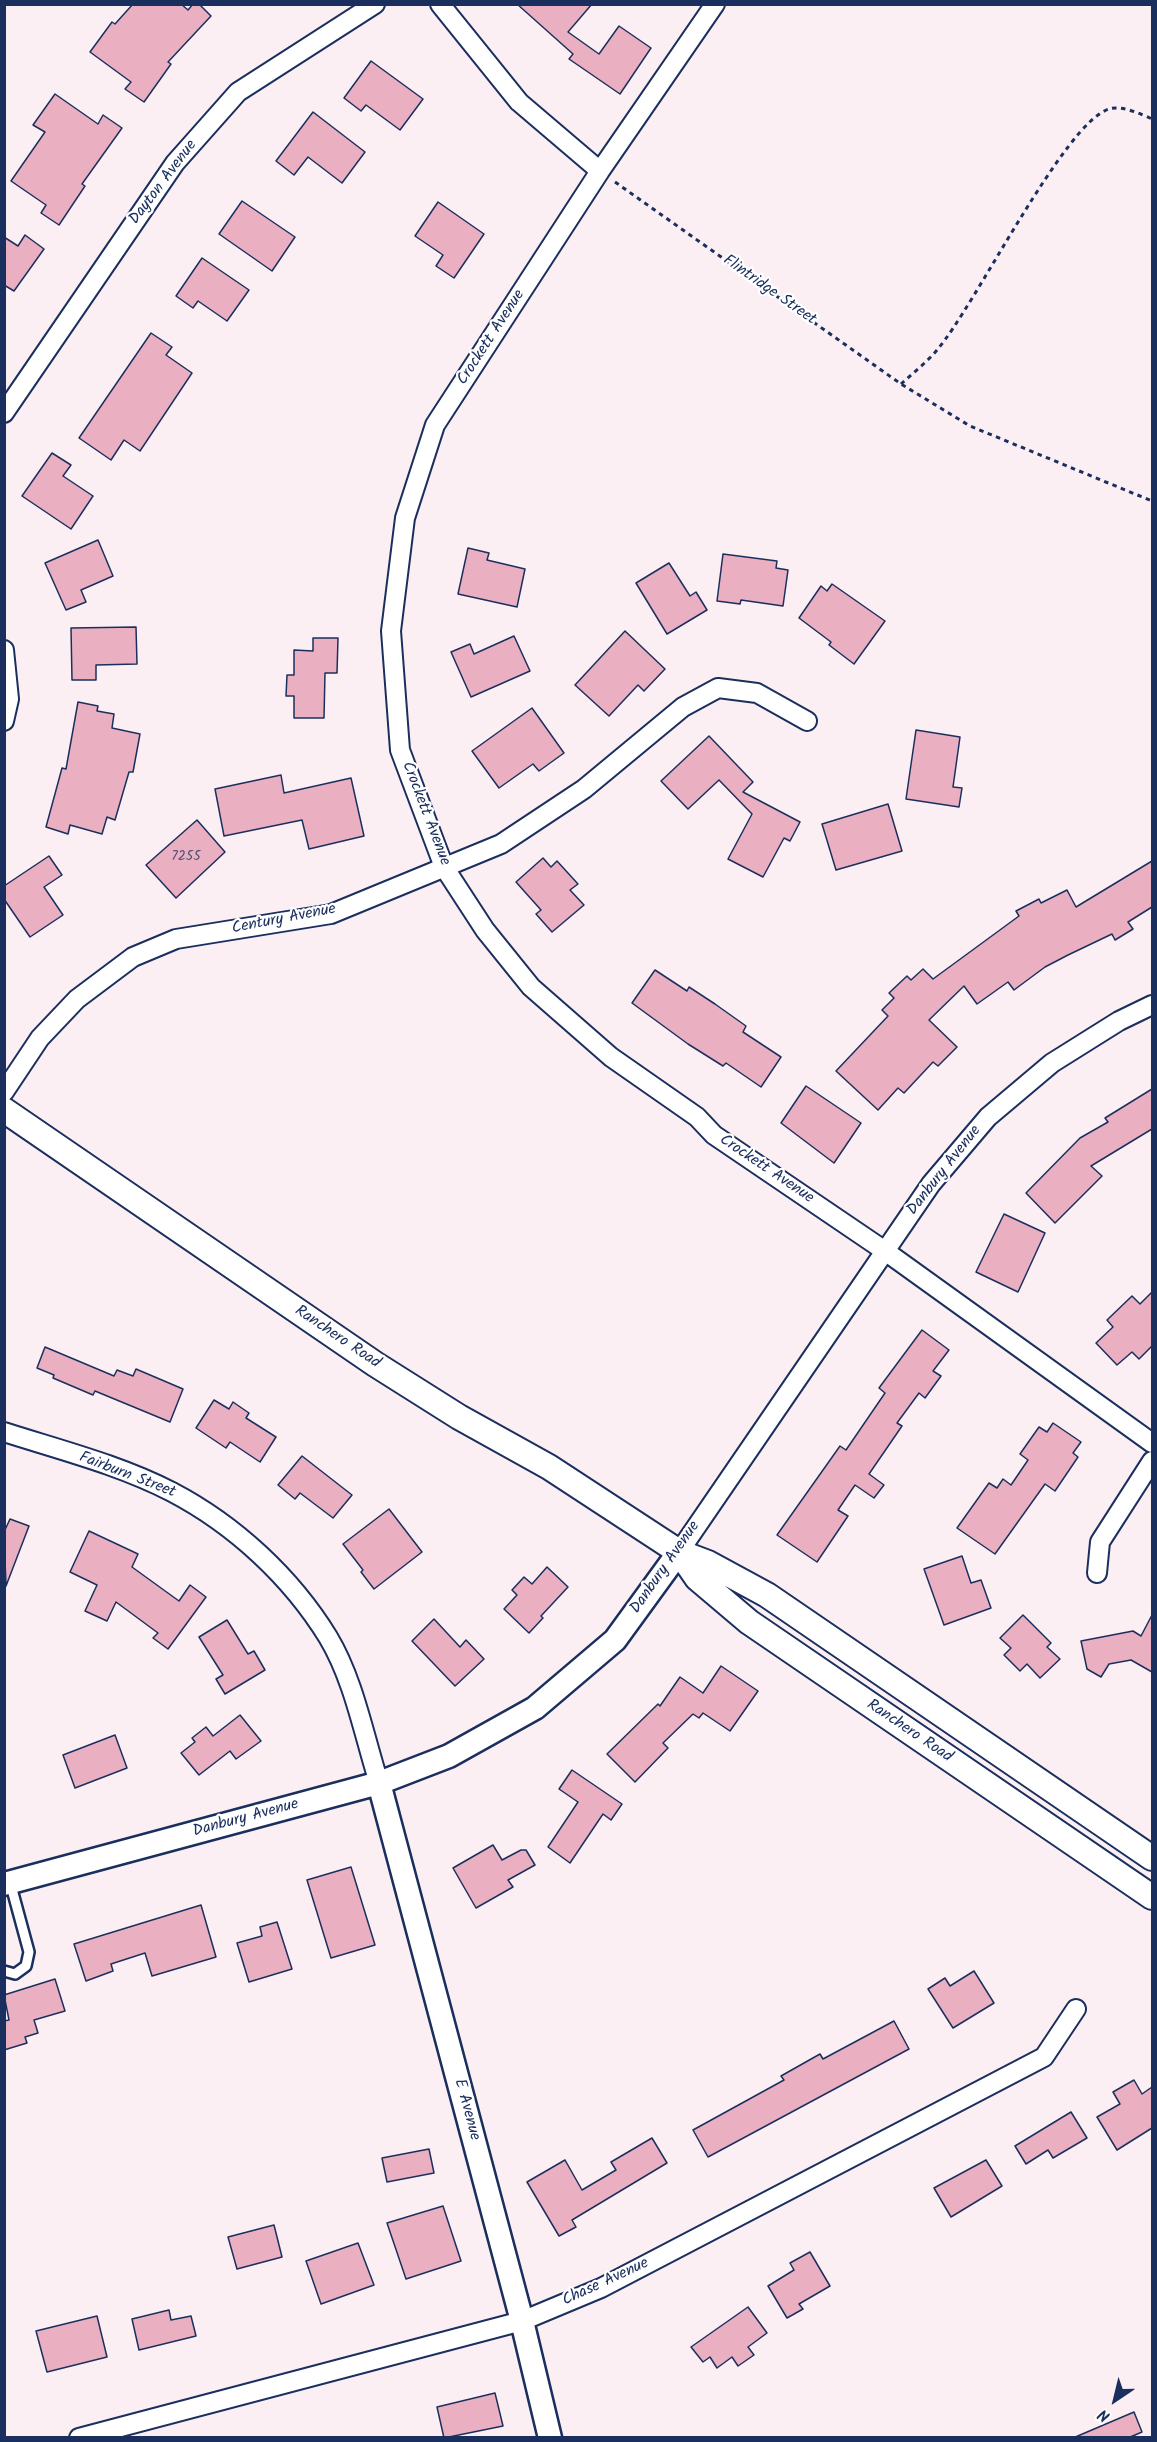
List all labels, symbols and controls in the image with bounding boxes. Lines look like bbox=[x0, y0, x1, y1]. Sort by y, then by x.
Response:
street label: Dayton Avenue bbox=[126, 137, 202, 229]
street label: Flintridge Street bbox=[719, 252, 819, 330]
street label: Crockett Avenue bbox=[454, 287, 530, 389]
street label: Crockett Avenue bbox=[396, 759, 454, 869]
house number: 7255 bbox=[171, 850, 201, 866]
street label: Century Avenue bbox=[230, 901, 338, 939]
street label: Danbury Avenue bbox=[904, 1122, 986, 1220]
street label: Crockett Avenue bbox=[715, 1131, 817, 1209]
street label: Ranchero Road bbox=[290, 1302, 384, 1374]
street label: Fairburn Street bbox=[76, 1449, 178, 1503]
street label: Danbury Avenue bbox=[627, 1518, 705, 1618]
street label: Ranchero Road bbox=[862, 1696, 956, 1768]
street label: Danbury Avenue bbox=[191, 1796, 301, 1842]
street label: E Avenue bbox=[449, 2077, 483, 2143]
street label: Chase Avenue bbox=[560, 2255, 652, 2311]
north arrow bbox=[1085, 2370, 1145, 2430]
text: N bbox=[1093, 2402, 1116, 2428]

